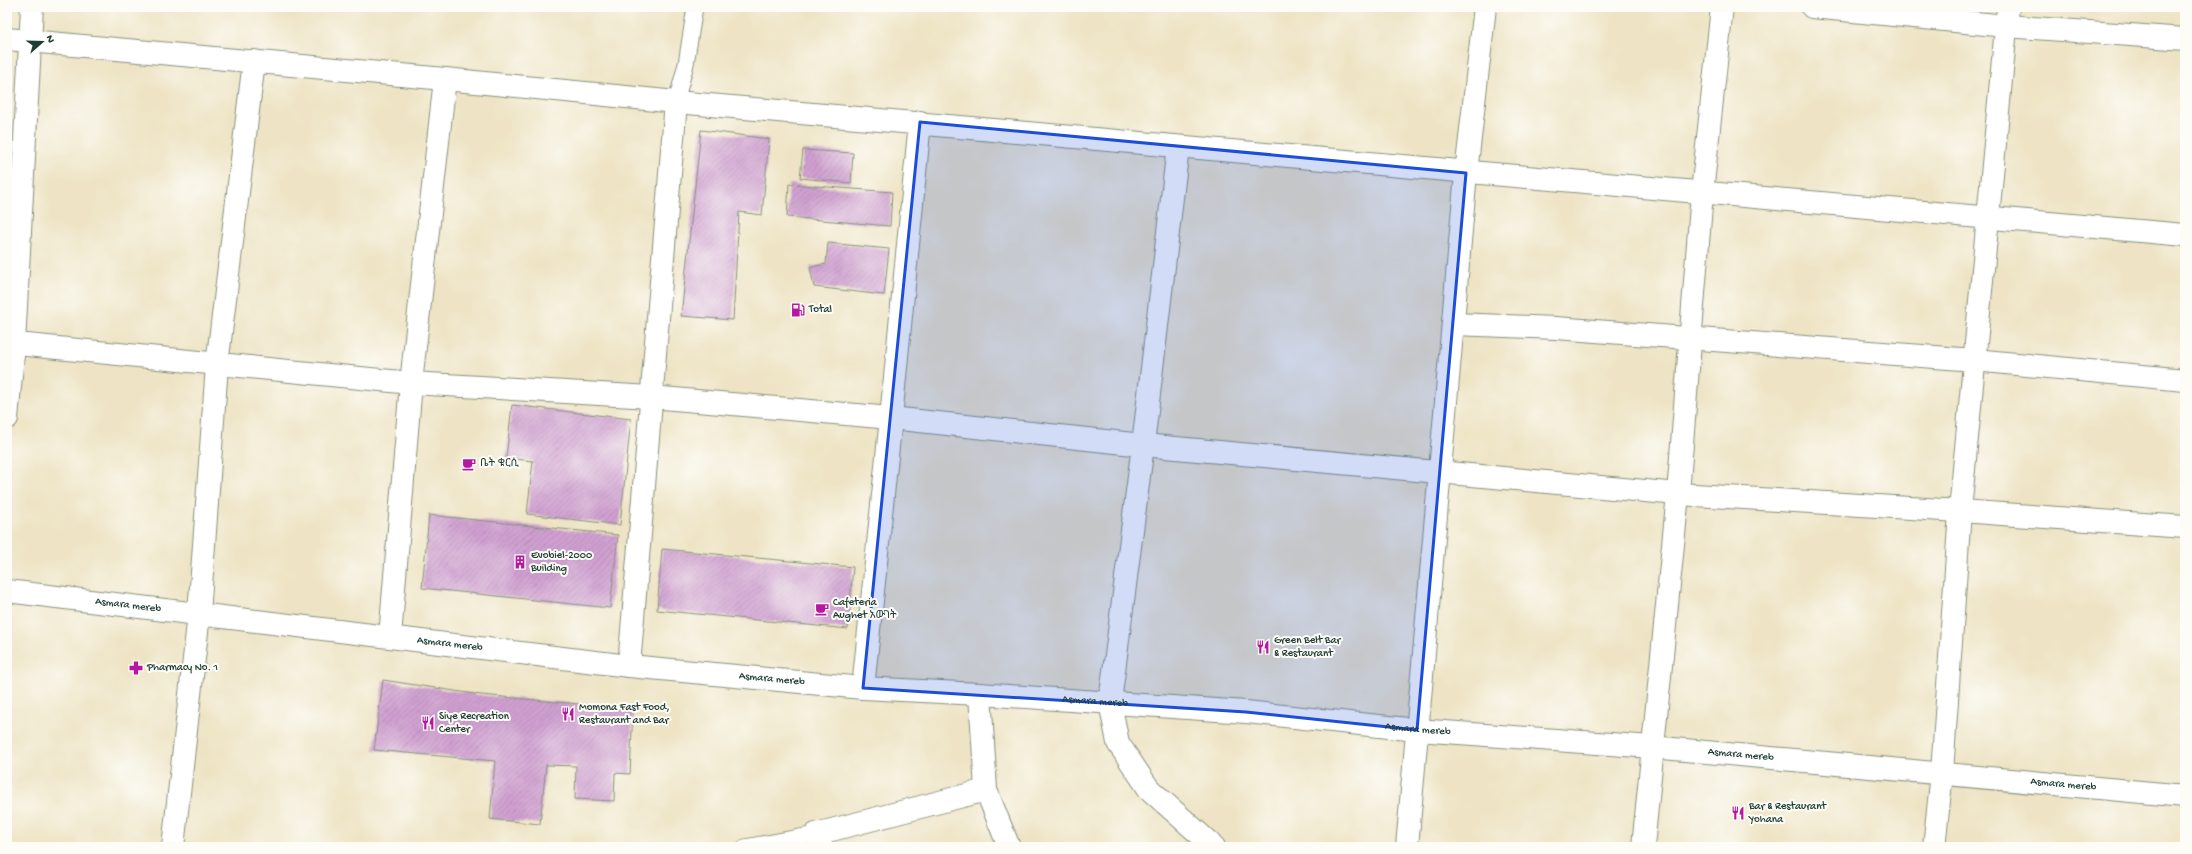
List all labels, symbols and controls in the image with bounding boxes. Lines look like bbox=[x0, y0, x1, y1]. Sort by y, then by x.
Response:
north arrow bbox=[22, 22, 62, 62]
text: N bbox=[43, 34, 56, 45]
fuel station icon: Total bbox=[790, 302, 806, 318]
place label: Total bbox=[808, 304, 833, 316]
cafe icon: ቤት ቁርሲ bbox=[461, 456, 477, 472]
place label: ቤት ቁርሲ bbox=[480, 457, 520, 470]
place label: Evobiel-2000 Building bbox=[530, 550, 592, 575]
building icon: Evobiel-2000 Building bbox=[512, 554, 528, 570]
street label: Asmara mereb bbox=[95, 596, 162, 616]
place label: Cafeteria Aughet አውገት bbox=[833, 596, 897, 622]
cafe icon: Cafeteria Aughet አውገት bbox=[814, 601, 830, 617]
street label: Asmara mereb bbox=[416, 634, 483, 654]
place label: Green Belt Bar & Restaurant bbox=[1274, 635, 1342, 660]
restaurant icon: Green Belt Bar & Restaurant bbox=[1255, 639, 1271, 655]
pharmacy icon: Pharmacy No. 1 bbox=[128, 660, 144, 676]
place label: Pharmacy No. 1 bbox=[146, 662, 218, 674]
street label: Asmara mereb bbox=[738, 670, 805, 689]
street label: Asmara mereb bbox=[1062, 694, 1129, 710]
place label: Momona Fast Food, Restaurant and Bar bbox=[579, 702, 670, 727]
restaurant icon: Momona Fast Food, Restaurant and Bar bbox=[560, 706, 576, 722]
place label: Siye Recreation Center bbox=[439, 711, 510, 736]
restaurant icon: Siye Recreation Center bbox=[420, 715, 436, 731]
street label: Asmara mereb bbox=[1384, 721, 1451, 738]
street label: Asmara mereb bbox=[1707, 746, 1774, 764]
street label: Asmara mereb bbox=[2030, 776, 2097, 794]
place label: Bar & Restaurant Yohana bbox=[1748, 801, 1827, 826]
restaurant icon: Bar & Restaurant Yohana bbox=[1730, 805, 1746, 821]

